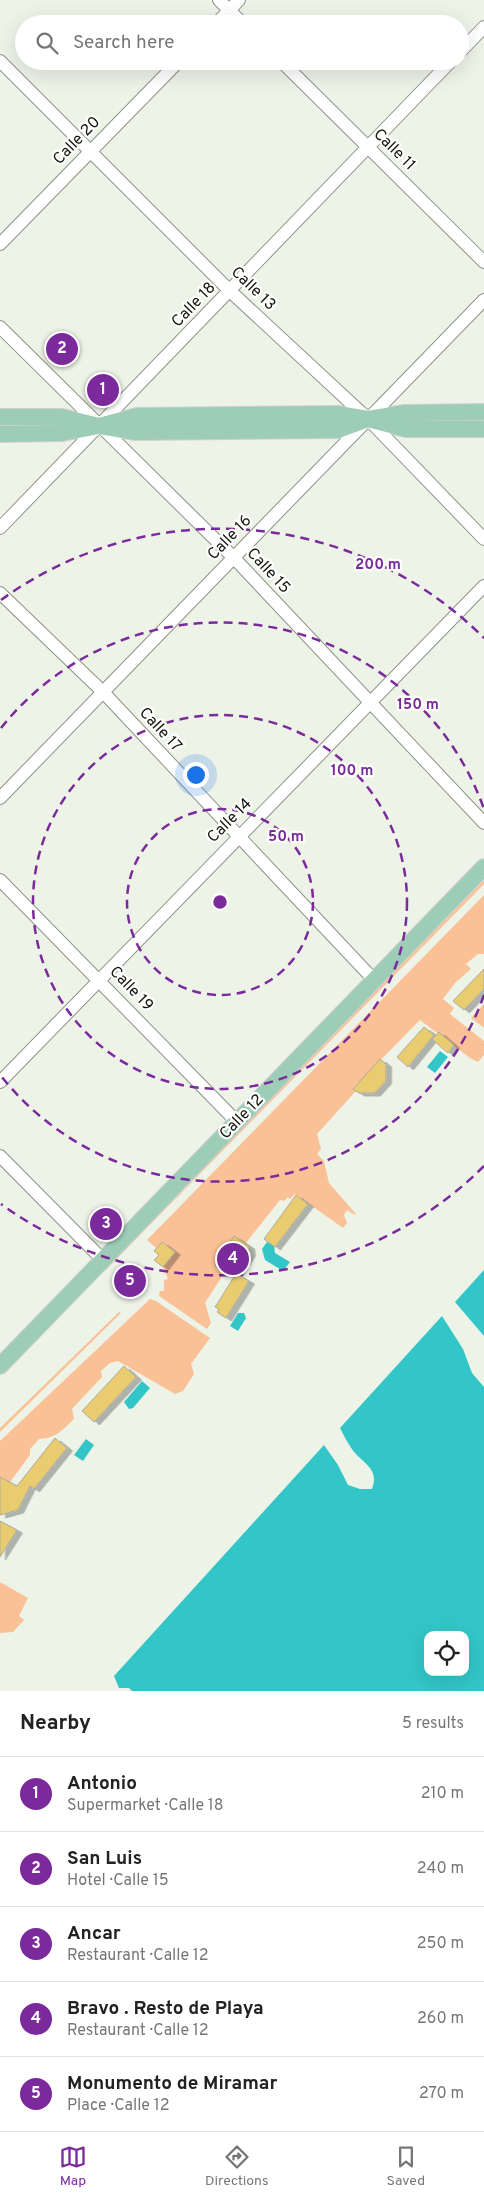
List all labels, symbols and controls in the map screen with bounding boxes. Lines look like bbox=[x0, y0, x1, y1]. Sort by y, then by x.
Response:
search box bbox=[15, 15, 469, 70]
icon: search bbox=[33, 29, 61, 57]
text: Search here bbox=[73, 31, 175, 55]
street label: Calle 20 bbox=[49, 113, 105, 169]
street label: Calle 11 bbox=[369, 125, 419, 175]
street label: Calle 13 bbox=[226, 263, 280, 315]
street label: Calle 18 bbox=[168, 278, 220, 332]
pin: 2 bbox=[46, 330, 78, 368]
pin: 1 bbox=[87, 371, 119, 409]
street label: Calle 16 bbox=[204, 511, 256, 565]
street label: Calle 15 bbox=[242, 544, 294, 598]
text: 200 m bbox=[355, 556, 401, 575]
text: 150 m bbox=[397, 696, 439, 715]
street label: Calle 17 bbox=[134, 704, 186, 756]
your location bbox=[183, 762, 209, 788]
text: 100 m bbox=[331, 762, 373, 781]
street label: Calle 14 bbox=[203, 794, 257, 848]
text: 50 m bbox=[268, 828, 304, 847]
centre of rings bbox=[211, 893, 229, 911]
street label: Calle 19 bbox=[105, 962, 157, 1016]
street label: Calle 12 bbox=[216, 1090, 268, 1144]
pin: 3 bbox=[90, 1205, 122, 1243]
pin: 4 bbox=[217, 1240, 249, 1278]
pin: 5 bbox=[114, 1262, 146, 1300]
map controls bbox=[424, 1631, 469, 1676]
button: locate bbox=[424, 1631, 469, 1676]
text: Nearby bbox=[20, 1710, 91, 1737]
text: 5 results bbox=[402, 1714, 464, 1734]
text: Antonio bbox=[67, 1772, 137, 1796]
text: 1 bbox=[33, 1784, 39, 1804]
text: 210 m bbox=[421, 1784, 464, 1804]
text: Supermarket · Calle 18 bbox=[67, 1796, 224, 1816]
text: San Luis bbox=[67, 1847, 142, 1871]
text: 2 bbox=[31, 1859, 41, 1879]
text: 240 m bbox=[417, 1859, 464, 1879]
text: Hotel · Calle 15 bbox=[67, 1871, 169, 1891]
text: Ancar bbox=[67, 1922, 121, 1946]
text: 3 bbox=[31, 1934, 41, 1954]
text: 250 m bbox=[417, 1934, 464, 1954]
text: Restaurant · Calle 12 bbox=[67, 1946, 209, 1966]
text: Bravo . Resto de Playa bbox=[67, 1997, 264, 2021]
text: 4 bbox=[31, 2009, 41, 2029]
text: 260 m bbox=[417, 2009, 464, 2029]
text: Restaurant · Calle 12 bbox=[67, 2021, 209, 2041]
text: Monumento de Miramar bbox=[67, 2072, 277, 2096]
text: 5 bbox=[31, 2084, 41, 2104]
text: 270 m bbox=[419, 2084, 464, 2104]
text: Place · Calle 12 bbox=[67, 2096, 169, 2116]
tab: Map bbox=[59, 2143, 87, 2190]
tab: Directions bbox=[205, 2143, 269, 2190]
tab: Saved bbox=[387, 2143, 425, 2190]

